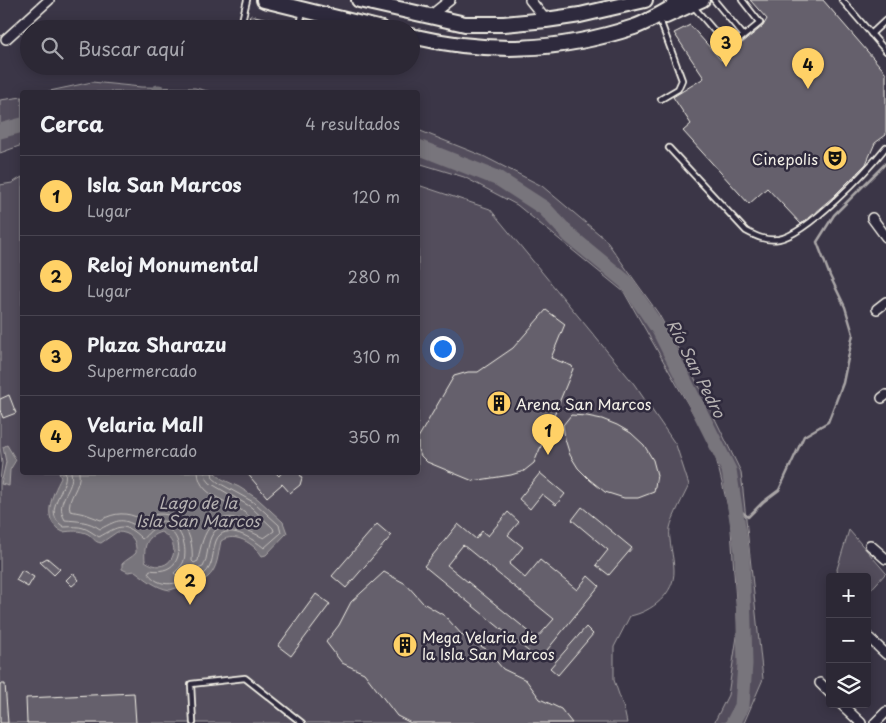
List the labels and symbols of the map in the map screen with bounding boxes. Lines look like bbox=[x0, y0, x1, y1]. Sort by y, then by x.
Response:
pin: 3 bbox=[710, 26, 742, 67]
pin: 4 bbox=[792, 48, 824, 89]
theatre icon: Cinepolis bbox=[822, 145, 848, 171]
place label: Cinepolis bbox=[752, 147, 818, 170]
water label: Río San Pedro bbox=[662, 315, 733, 422]
your location bbox=[430, 336, 456, 362]
building icon: Arena San Marcos bbox=[486, 390, 512, 416]
place label: Arena San Marcos bbox=[516, 392, 652, 415]
pin: 1 bbox=[532, 414, 564, 455]
water label: Lago de la Isla San Marcos bbox=[136, 490, 262, 532]
pin: 2 bbox=[174, 564, 206, 605]
place label: Mega Velaria de la Isla San Marcos bbox=[422, 625, 555, 665]
building icon: Mega Velaria de la Isla San Marcos bbox=[392, 632, 418, 658]

